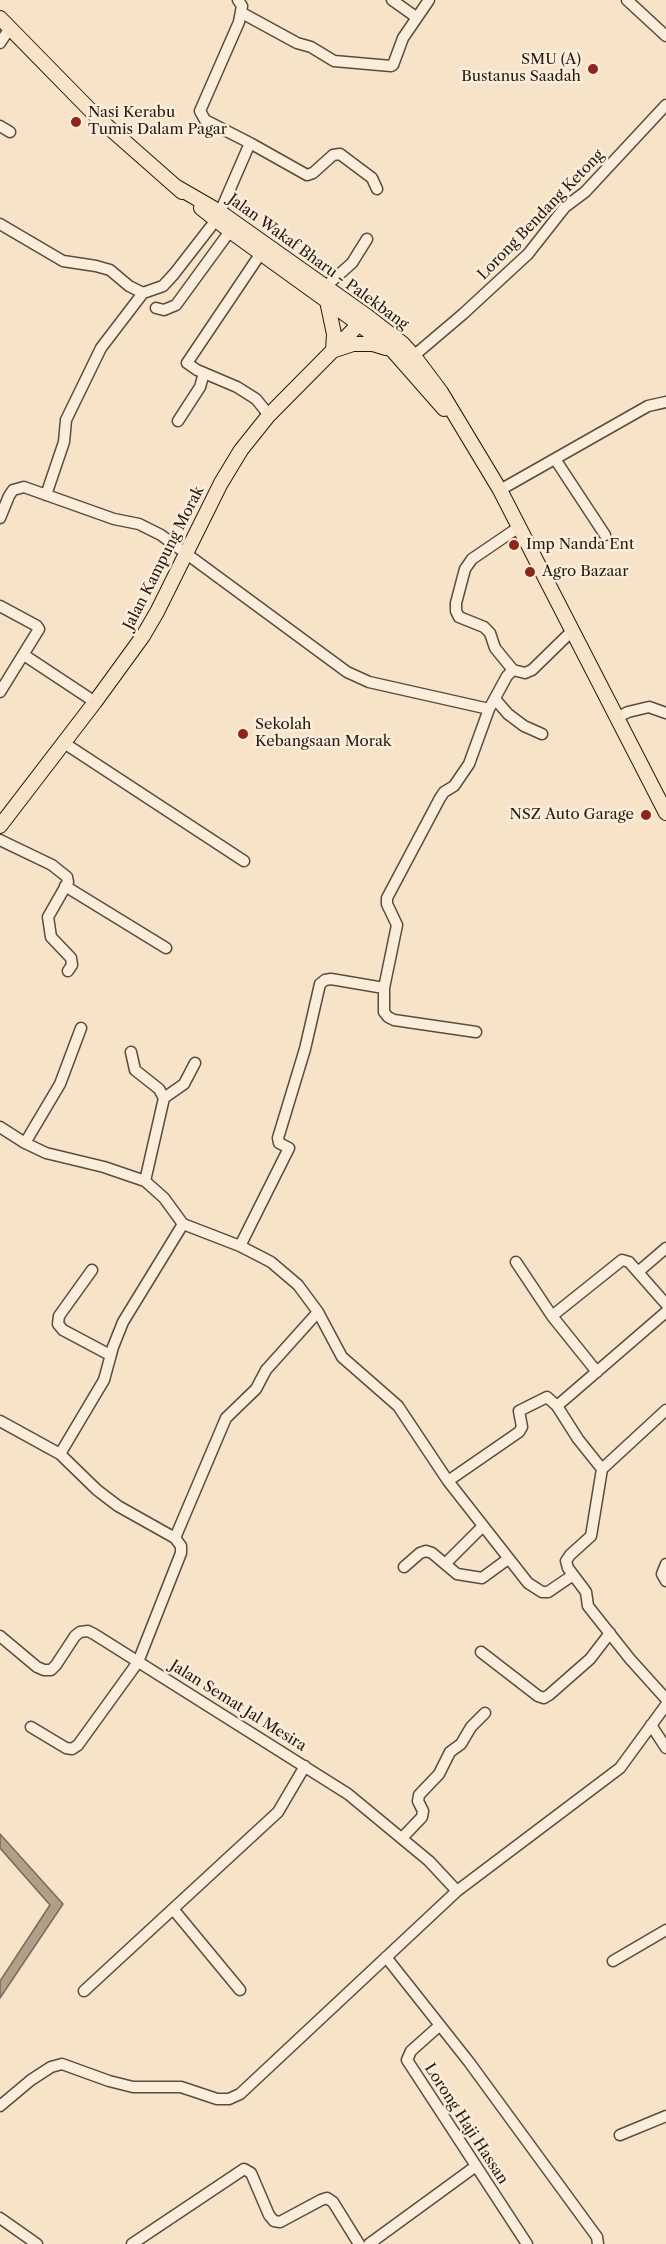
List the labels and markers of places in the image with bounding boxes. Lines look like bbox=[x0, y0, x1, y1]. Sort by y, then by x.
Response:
place label: SMU (A) Bustanus Saadah bbox=[461, 51, 581, 86]
marker: SMU (A) Bustanus Saadah bbox=[586, 62, 600, 76]
place label: Nasi Kerabu Tumis Dalam Pagar bbox=[88, 104, 227, 139]
marker: Nasi Kerabu Tumis Dalam Pagar bbox=[69, 115, 83, 129]
place label: Imp Nanda Ent bbox=[526, 536, 634, 554]
marker: Imp Nanda Ent bbox=[507, 538, 521, 552]
place label: Agro Bazaar bbox=[542, 563, 629, 581]
marker: Agro Bazaar bbox=[523, 565, 537, 579]
place label: Sekolah Kebangsaan Morak bbox=[255, 716, 392, 751]
marker: Sekolah Kebangsaan Morak bbox=[236, 727, 250, 741]
place label: NSZ Auto Garage bbox=[509, 806, 634, 824]
marker: NSZ Auto Garage bbox=[639, 808, 653, 822]

